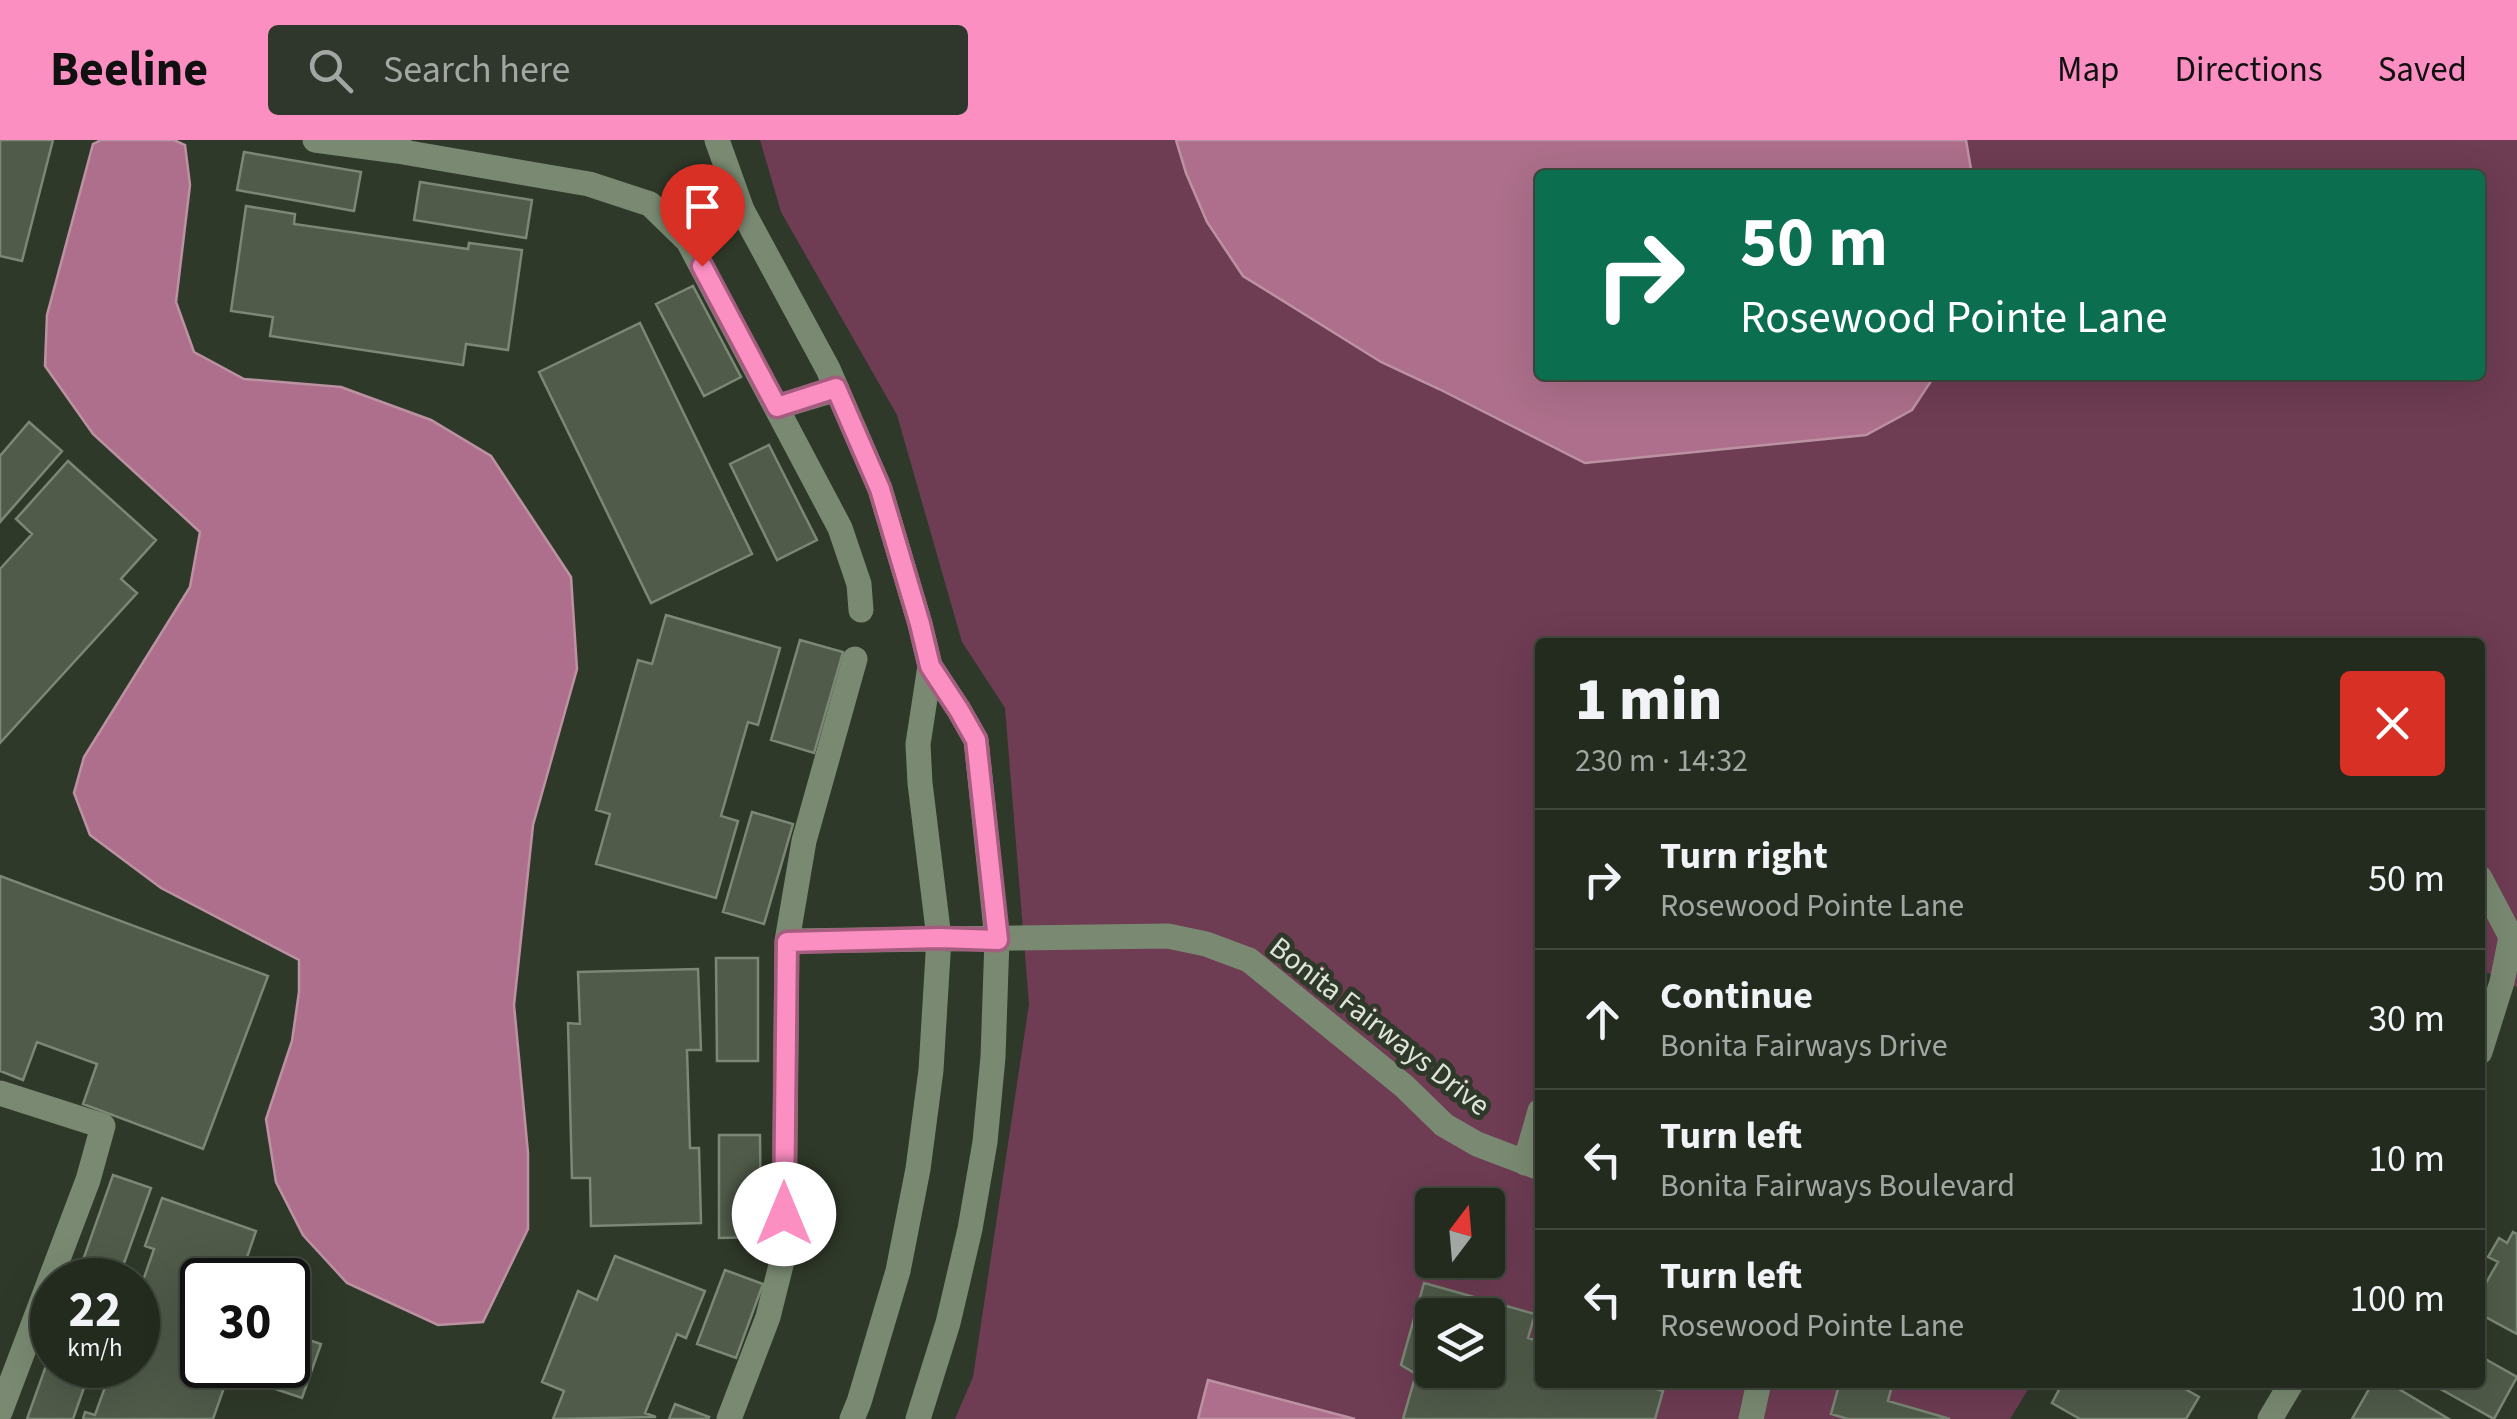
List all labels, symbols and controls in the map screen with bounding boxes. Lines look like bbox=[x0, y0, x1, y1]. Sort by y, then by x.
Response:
search box bbox=[268, 25, 968, 115]
text: Beeline bbox=[50, 36, 208, 104]
icon: search bbox=[303, 43, 358, 98]
text: Search here bbox=[383, 43, 570, 97]
text: Map bbox=[2057, 45, 2120, 95]
text: Directions bbox=[2175, 45, 2323, 95]
text: Saved bbox=[2378, 45, 2467, 95]
pin bbox=[660, 164, 745, 267]
icon: arrive bbox=[675, 179, 730, 234]
text: 50 m bbox=[1740, 193, 1888, 293]
icon: right bbox=[1575, 210, 1705, 340]
text: Rosewood Pointe Lane bbox=[1740, 286, 2168, 350]
text: 1 min bbox=[1575, 658, 1722, 743]
button: close bbox=[2340, 671, 2445, 776]
text: 230 m · 14:32 bbox=[1575, 738, 1748, 784]
text: Turn right bbox=[1660, 829, 1828, 883]
icon: right bbox=[1575, 852, 1630, 907]
text: 50 m bbox=[2368, 852, 2445, 906]
text: Rosewood Pointe Lane bbox=[1660, 883, 1964, 929]
street label: Bonita Fairways Drive bbox=[1260, 926, 1499, 1126]
text: Continue bbox=[1660, 969, 1813, 1023]
icon: ahead bbox=[1575, 992, 1630, 1047]
text: 30 m bbox=[2368, 992, 2445, 1046]
text: Bonita Fairways Drive bbox=[1660, 1023, 1948, 1069]
text: Turn left bbox=[1660, 1109, 1802, 1163]
icon: left bbox=[1575, 1132, 1630, 1187]
text: 10 m bbox=[2368, 1132, 2445, 1186]
position arrow bbox=[732, 1162, 836, 1266]
text: Bonita Fairways Boulevard bbox=[1660, 1163, 2015, 1209]
north arrow bbox=[1415, 1188, 1505, 1278]
map controls bbox=[1415, 1188, 1505, 1388]
text: Turn left bbox=[1660, 1249, 1802, 1303]
speed limit sign: 30 bbox=[180, 1258, 310, 1388]
icon: left bbox=[1575, 1272, 1630, 1327]
text: 100 m bbox=[2349, 1272, 2445, 1326]
text: 22 bbox=[69, 1275, 121, 1346]
button: layers bbox=[1415, 1298, 1505, 1388]
text: Rosewood Pointe Lane bbox=[1660, 1303, 1964, 1349]
text: km/h bbox=[67, 1330, 123, 1366]

